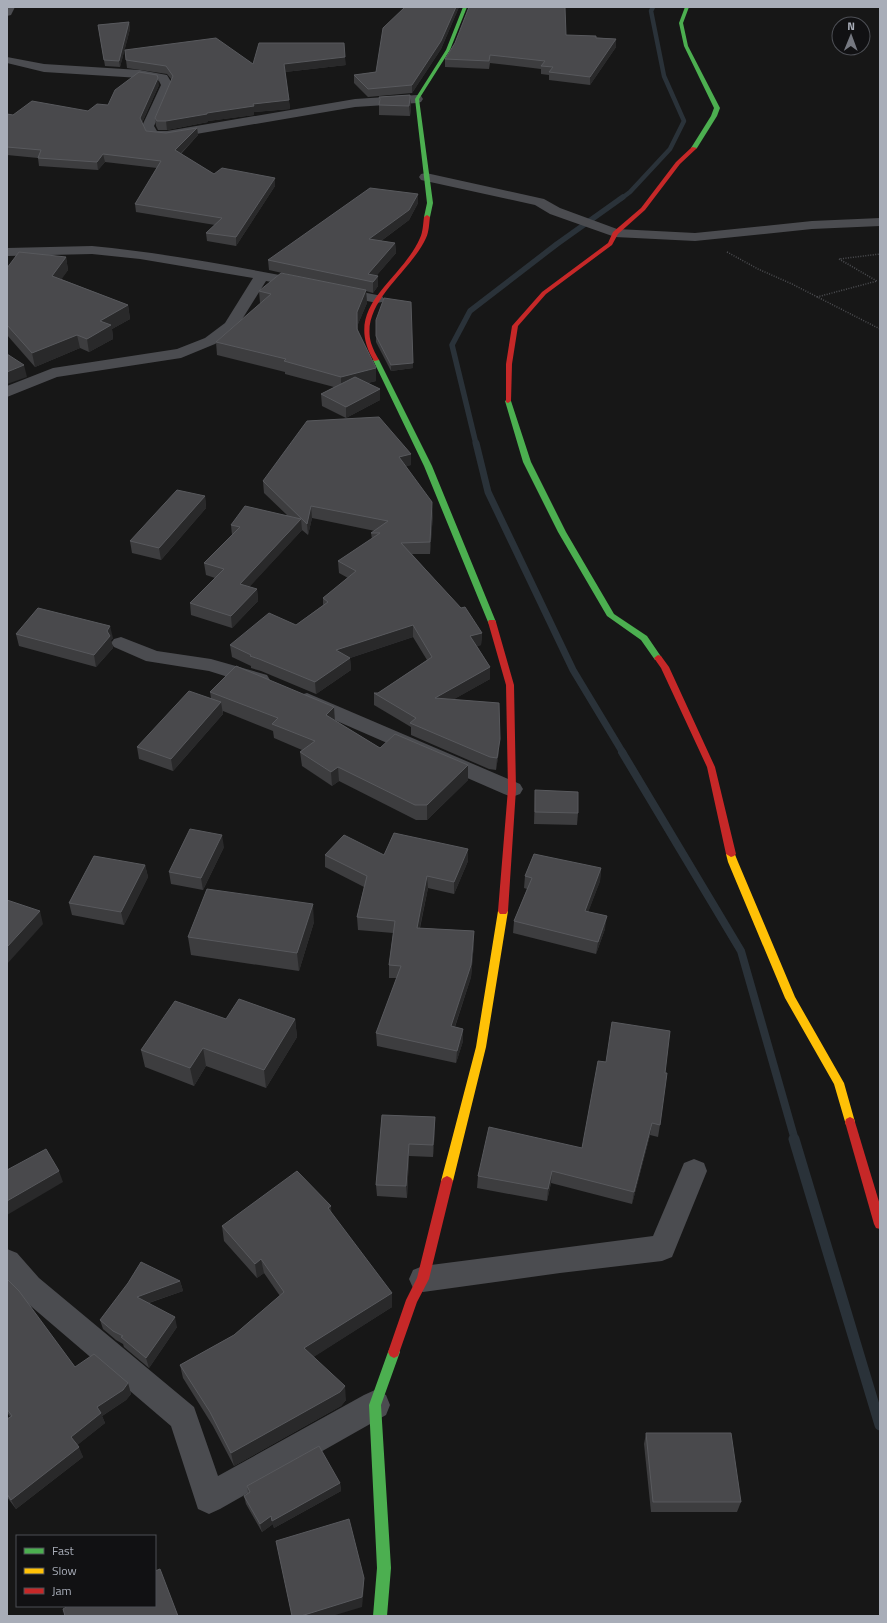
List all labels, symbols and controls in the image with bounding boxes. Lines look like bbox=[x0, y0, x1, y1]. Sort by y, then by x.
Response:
north arrow bbox=[831, 16, 871, 56]
text: N bbox=[847, 18, 855, 34]
legend bbox=[16, 1535, 156, 1607]
text: Fast bbox=[52, 1541, 75, 1560]
text: Slow bbox=[52, 1561, 77, 1580]
text: Jam bbox=[52, 1581, 72, 1600]

